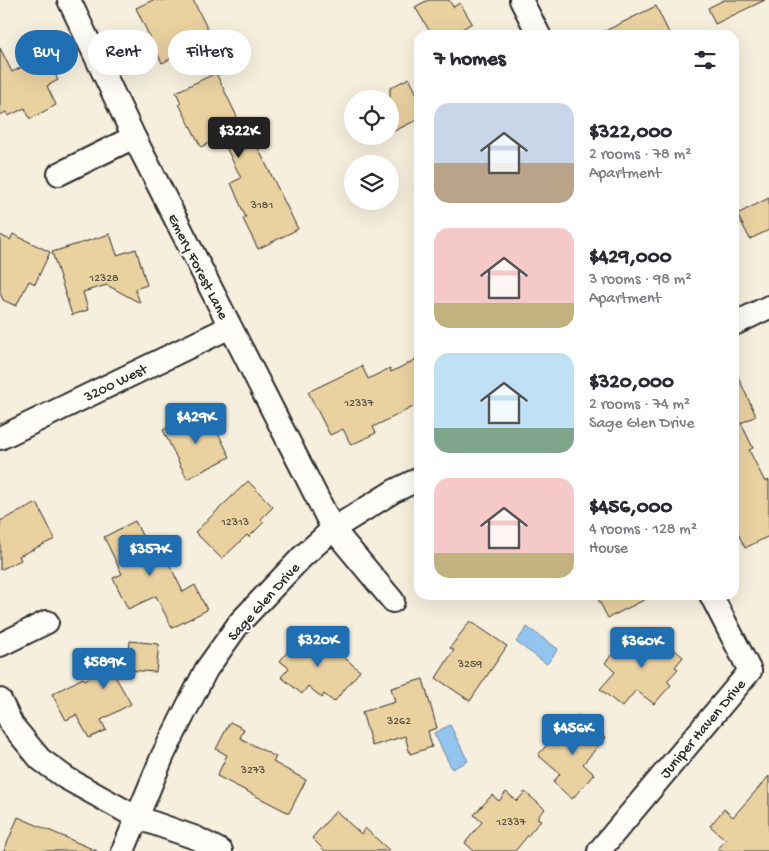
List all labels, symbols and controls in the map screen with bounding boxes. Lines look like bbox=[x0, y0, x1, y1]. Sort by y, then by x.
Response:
chip: Buy bbox=[15, 30, 78, 75]
chip: Rent bbox=[88, 30, 158, 75]
chip: Filters bbox=[168, 30, 251, 75]
icon: filters bbox=[691, 46, 719, 74]
text: 7 homes bbox=[434, 48, 506, 73]
map controls bbox=[344, 90, 399, 210]
button: locate bbox=[344, 90, 399, 145]
pin: $322K bbox=[204, 116, 274, 159]
text: $322,000 bbox=[589, 121, 672, 146]
text: $322K bbox=[219, 123, 259, 142]
icon: home bbox=[474, 123, 534, 183]
text: 2 rooms · 78 m² bbox=[589, 146, 691, 165]
button: layers bbox=[344, 155, 399, 210]
text: Apartment bbox=[589, 165, 661, 184]
house number: 3181 bbox=[250, 199, 273, 213]
street label: Emery Forest Lane bbox=[163, 211, 232, 323]
text: $429,000 bbox=[589, 246, 672, 271]
icon: home bbox=[474, 248, 534, 308]
text: 3 rooms · 98 m² bbox=[589, 271, 691, 290]
house number: 12328 bbox=[88, 272, 119, 286]
text: Apartment bbox=[589, 290, 661, 309]
street label: 3200 West bbox=[81, 360, 152, 407]
text: $320,000 bbox=[589, 371, 674, 396]
icon: home bbox=[474, 373, 534, 433]
text: 2 rooms · 74 m² bbox=[589, 396, 690, 415]
house number: 12337 bbox=[343, 397, 374, 411]
pin: $429K bbox=[161, 402, 231, 445]
text: $429K bbox=[176, 409, 216, 428]
text: Sage Glen Drive bbox=[589, 415, 695, 434]
text: $456,000 bbox=[589, 496, 672, 521]
icon: home bbox=[474, 498, 534, 558]
house number: 12313 bbox=[220, 516, 249, 530]
text: 4 rooms · 128 m² bbox=[589, 521, 697, 540]
pin: $357K bbox=[115, 534, 185, 577]
text: House bbox=[589, 540, 628, 559]
text: $357K bbox=[129, 541, 171, 560]
street label: Sage Glen Drive bbox=[225, 559, 304, 645]
pin: $320K bbox=[283, 626, 353, 668]
pin: $360K bbox=[607, 626, 677, 669]
text: $320K bbox=[297, 632, 339, 651]
text: $360K bbox=[621, 633, 663, 652]
pin: $589K bbox=[69, 648, 139, 690]
text: $589K bbox=[83, 654, 125, 673]
house number: 3259 bbox=[457, 658, 482, 672]
street label: Juniper Haven Drive bbox=[657, 676, 750, 783]
pin: $456K bbox=[538, 714, 608, 756]
house number: 3262 bbox=[386, 715, 411, 729]
text: $456K bbox=[553, 720, 593, 739]
house number: 3273 bbox=[240, 764, 265, 778]
house number: 12337 bbox=[495, 816, 526, 830]

